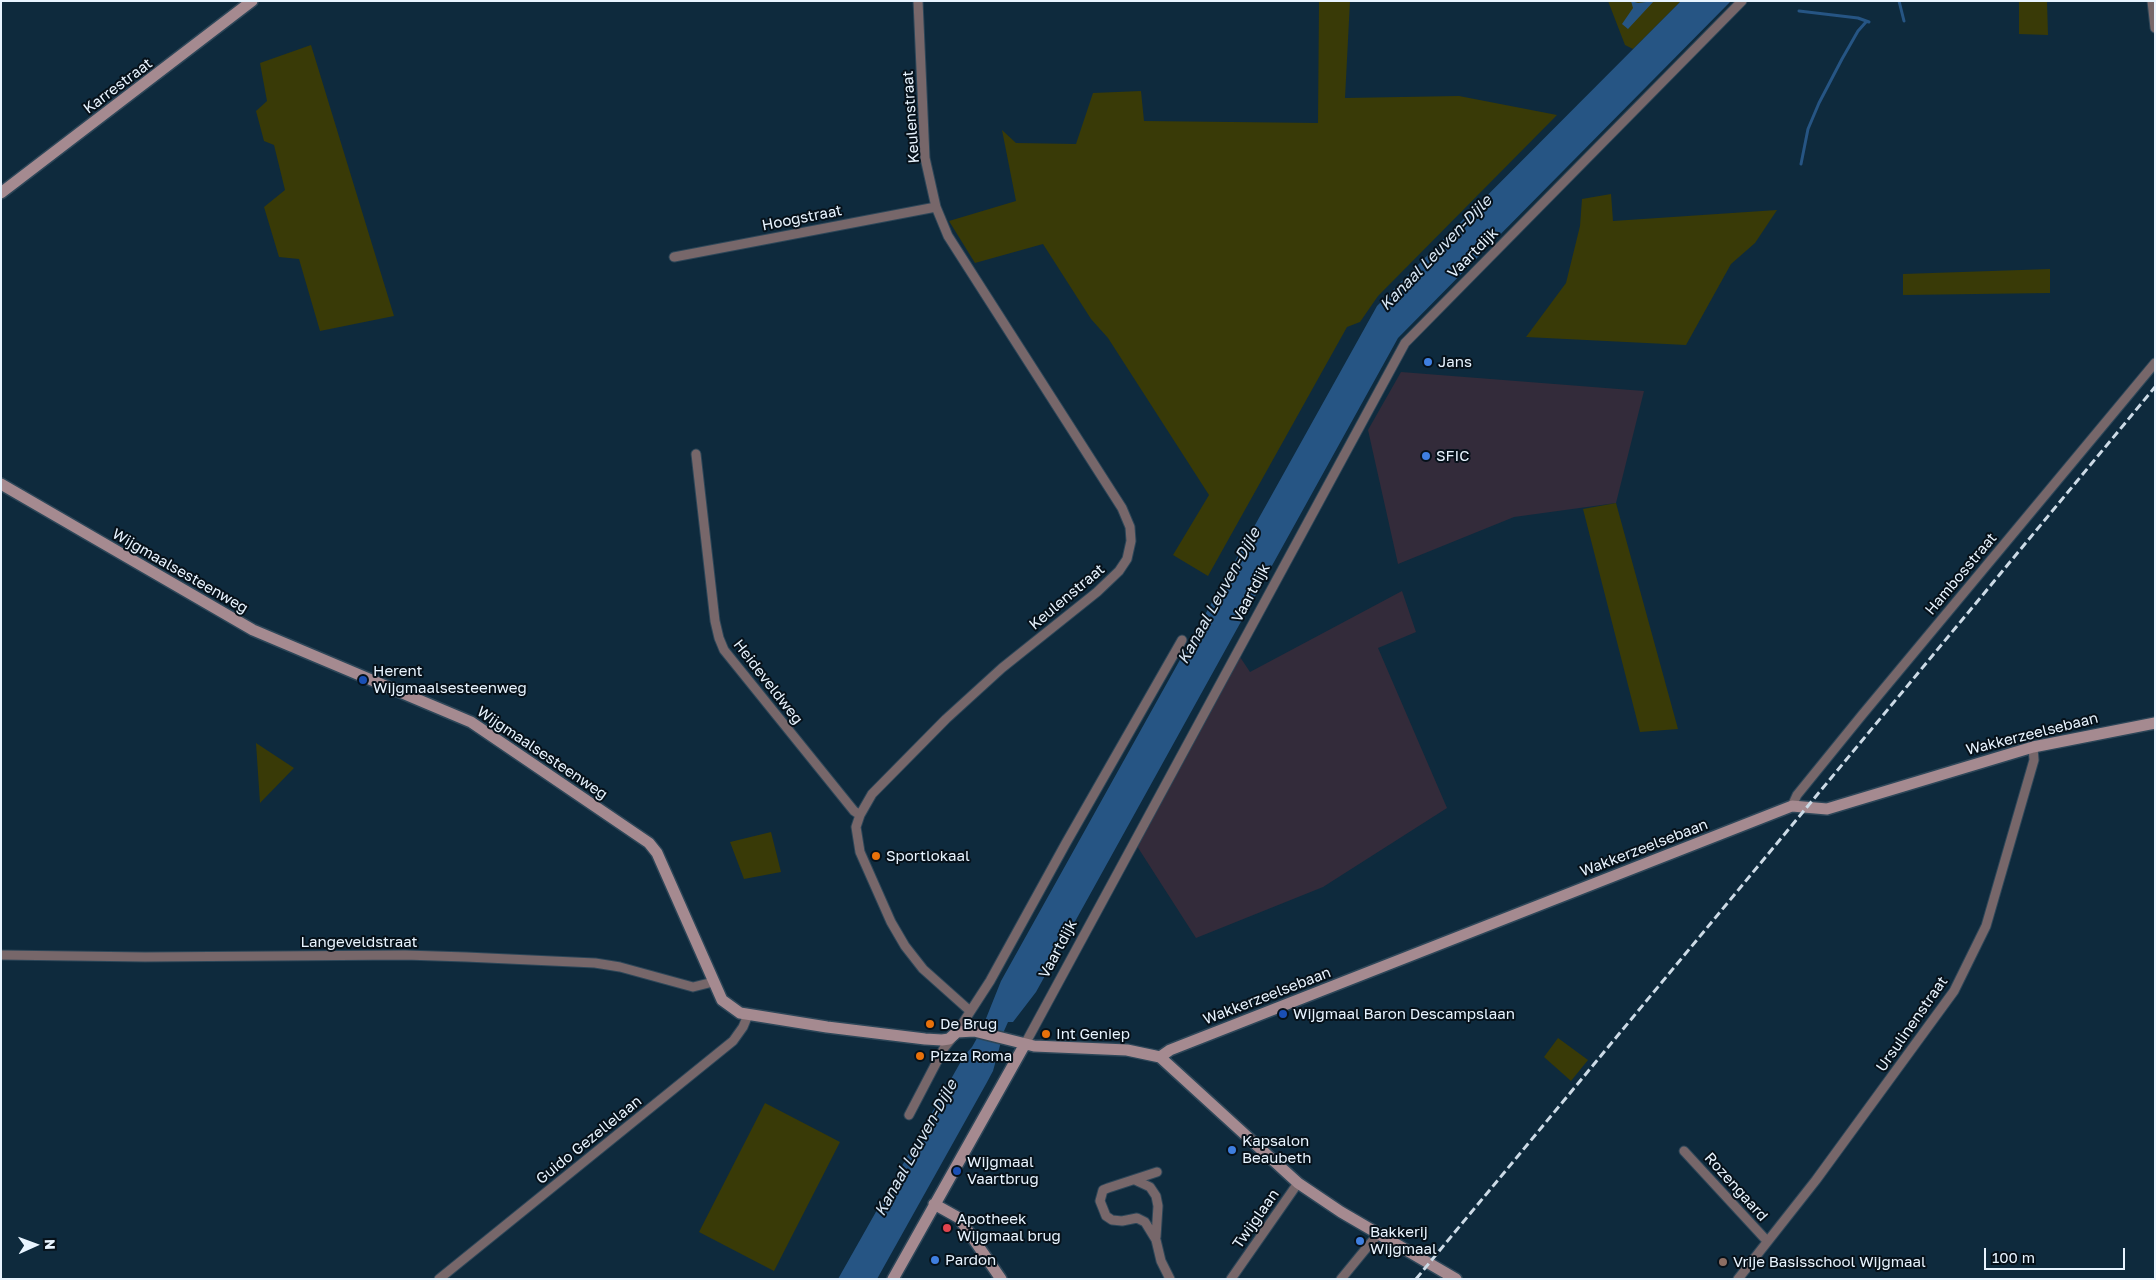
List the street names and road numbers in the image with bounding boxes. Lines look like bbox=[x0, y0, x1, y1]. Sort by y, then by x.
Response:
street label: Karrestraat bbox=[80, 54, 156, 118]
street label: Keulenstraat bbox=[899, 70, 923, 164]
street label: Hoogstraat bbox=[760, 201, 844, 235]
street label: Vaartdijk bbox=[1444, 224, 1502, 282]
street label: Wijgmaalsesteenweg bbox=[109, 525, 251, 617]
street label: Hambosstraat bbox=[1921, 529, 2001, 619]
street label: Keulenstraat bbox=[1026, 560, 1108, 634]
street label: Vaartdijk bbox=[1228, 561, 1274, 625]
street label: Heideveldweg bbox=[729, 636, 807, 728]
street label: Wijgmaalsesteenweg bbox=[473, 703, 611, 803]
street label: Wakkerzeelsebaan bbox=[1964, 709, 2100, 759]
street label: Wakkerzeelsebaan bbox=[1578, 815, 1710, 881]
street label: Vaartdijk bbox=[1035, 917, 1081, 981]
street label: Langeveldstraat bbox=[300, 933, 418, 951]
street label: Wakkerzeelsebaan bbox=[1201, 963, 1333, 1029]
street label: Ursulinenstraat bbox=[1872, 973, 1952, 1075]
street label: Guido Gezellelaan bbox=[533, 1092, 645, 1188]
street label: Rozengaard bbox=[1701, 1149, 1771, 1225]
street label: Twijglaan bbox=[1229, 1186, 1283, 1252]

